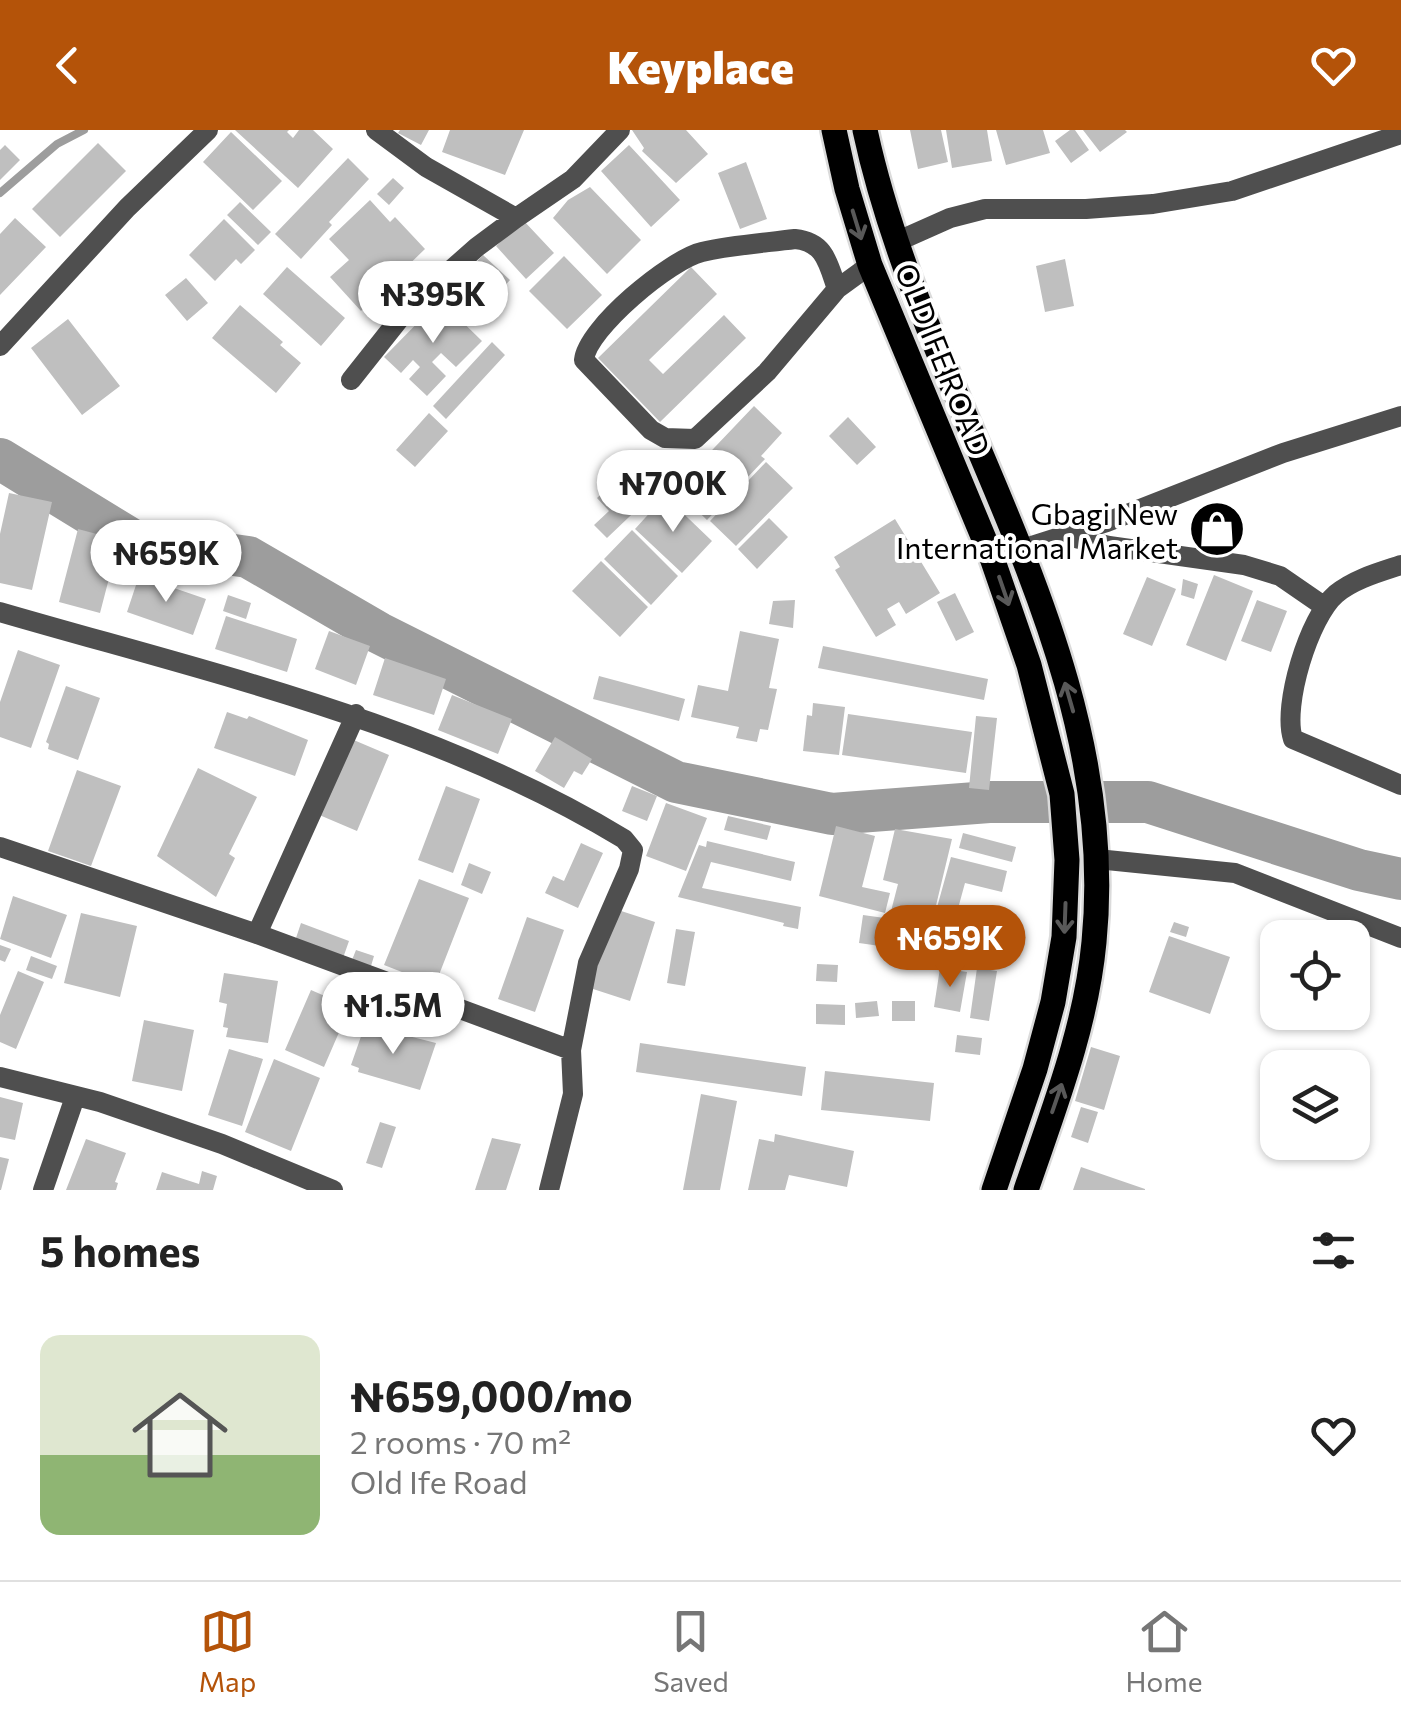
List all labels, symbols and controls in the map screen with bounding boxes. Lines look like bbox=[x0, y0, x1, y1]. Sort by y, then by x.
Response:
icon: back bbox=[40, 38, 95, 93]
text: Keyplace bbox=[607, 38, 794, 93]
icon: heart bbox=[1306, 38, 1361, 93]
one-way arrow bbox=[849, 208, 867, 240]
street label: OLD IFE ROAD bbox=[889, 257, 999, 461]
pin: ₦395K bbox=[363, 261, 503, 346]
text: ₦395K bbox=[380, 273, 486, 313]
pin: ₦700K bbox=[603, 450, 743, 535]
text: ₦700K bbox=[619, 462, 727, 502]
place label: Gbagi New International Market bbox=[896, 494, 1178, 565]
shop icon: Gbagi New International Market bbox=[1187, 499, 1247, 559]
pin: ₦659K bbox=[96, 520, 236, 605]
text: ₦659K bbox=[113, 532, 220, 572]
one-way arrow bbox=[996, 575, 1014, 607]
one-way arrow bbox=[1059, 682, 1077, 714]
one-way arrow bbox=[1055, 902, 1074, 934]
pin: ₦659K bbox=[880, 905, 1020, 990]
text: ₦659K bbox=[897, 917, 1004, 957]
map controls bbox=[1260, 920, 1370, 1160]
button: locate bbox=[1260, 920, 1370, 1030]
pin: ₦1.5M bbox=[323, 972, 463, 1057]
text: ₦1.5M bbox=[344, 984, 442, 1024]
button: layers bbox=[1260, 1050, 1370, 1160]
one-way arrow bbox=[1050, 1082, 1068, 1114]
icon: filters bbox=[1306, 1223, 1361, 1278]
text: 5 homes bbox=[40, 1224, 200, 1276]
text: ₦659,000/mo bbox=[350, 1369, 633, 1421]
icon: home bbox=[120, 1375, 240, 1495]
icon: heart bbox=[1306, 1408, 1361, 1463]
text: 2 rooms · 70 m² bbox=[350, 1421, 571, 1461]
text: Old Ife Road bbox=[350, 1461, 527, 1501]
tab: Map bbox=[198, 1604, 256, 1698]
tab: Saved bbox=[653, 1604, 729, 1698]
tab: Home bbox=[1126, 1604, 1203, 1698]

